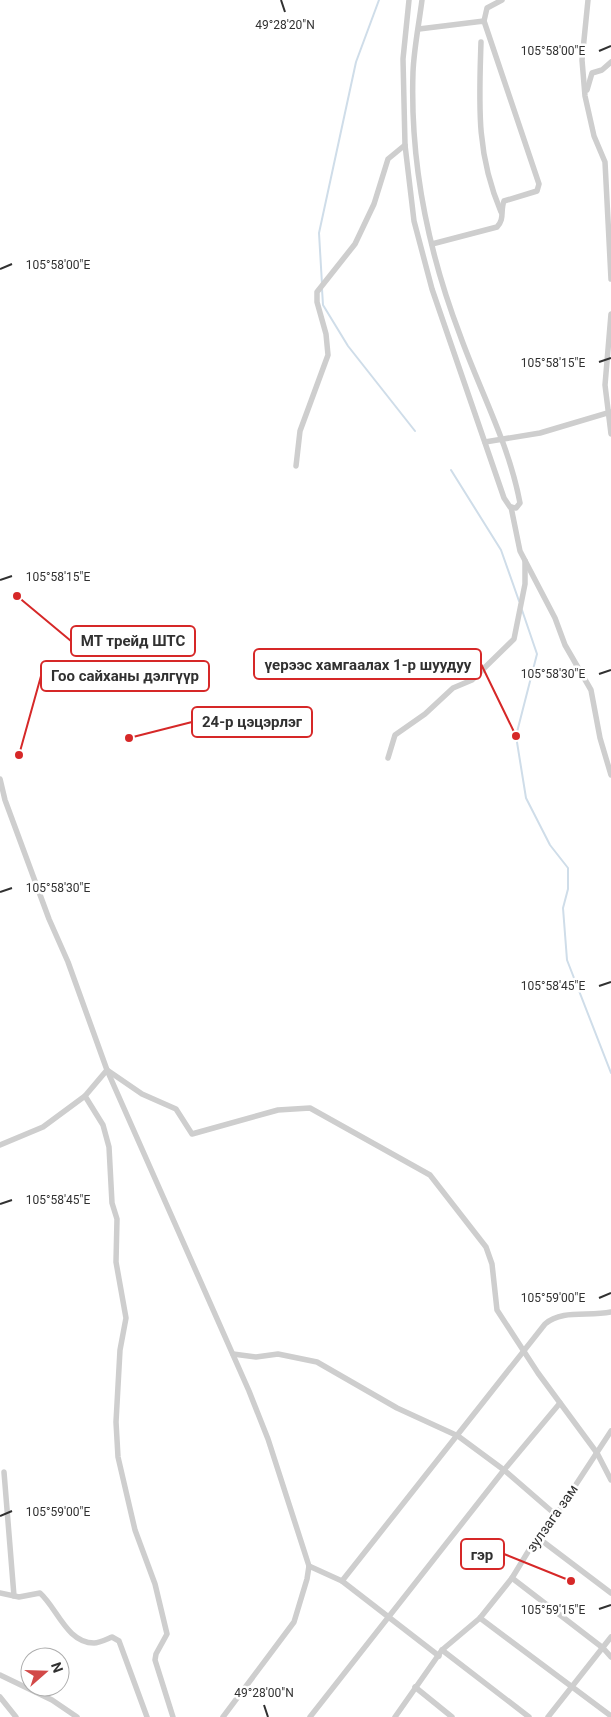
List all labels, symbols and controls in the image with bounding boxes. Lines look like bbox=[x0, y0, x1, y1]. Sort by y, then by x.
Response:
text: 49°28'20"N bbox=[255, 18, 315, 32]
text: 105°58'00"E bbox=[521, 44, 585, 58]
text: 105°58'00"E bbox=[26, 258, 90, 272]
text: 105°58'15"E bbox=[521, 356, 585, 370]
text: 105°58'15"E bbox=[26, 570, 90, 584]
callout: МТ трейд ШТС bbox=[71, 626, 195, 656]
text: МТ трейд ШТС bbox=[81, 632, 185, 650]
callout: үерээс хамгаалах 1-р шуудуу bbox=[254, 649, 481, 679]
text: үерээс хамгаалах 1-р шуудуу bbox=[265, 656, 472, 674]
callout: Гоо сайханы дэлгүүр bbox=[41, 661, 209, 691]
text: Гоо сайханы дэлгүүр bbox=[51, 667, 199, 685]
text: 105°58'30"E bbox=[521, 667, 585, 681]
callout: 24-р цэцэрлэг bbox=[192, 707, 312, 737]
text: 24-р цэцэрлэг bbox=[202, 713, 303, 731]
text: 105°58'30"E bbox=[26, 881, 90, 895]
text: 105°58'45"E bbox=[521, 979, 585, 993]
text: 105°58'45"E bbox=[26, 1193, 90, 1207]
text: 105°59'00"E bbox=[521, 1291, 585, 1305]
street label: зулзага зам bbox=[523, 1481, 581, 1555]
text: 105°59'00"E bbox=[26, 1505, 90, 1519]
callout: гэр bbox=[461, 1539, 504, 1569]
text: гэр bbox=[471, 1546, 493, 1564]
text: 105°59'15"E bbox=[521, 1603, 585, 1617]
north arrow bbox=[20, 1647, 70, 1697]
text: N bbox=[48, 1660, 66, 1675]
text: 49°28'00"N bbox=[234, 1686, 294, 1700]

